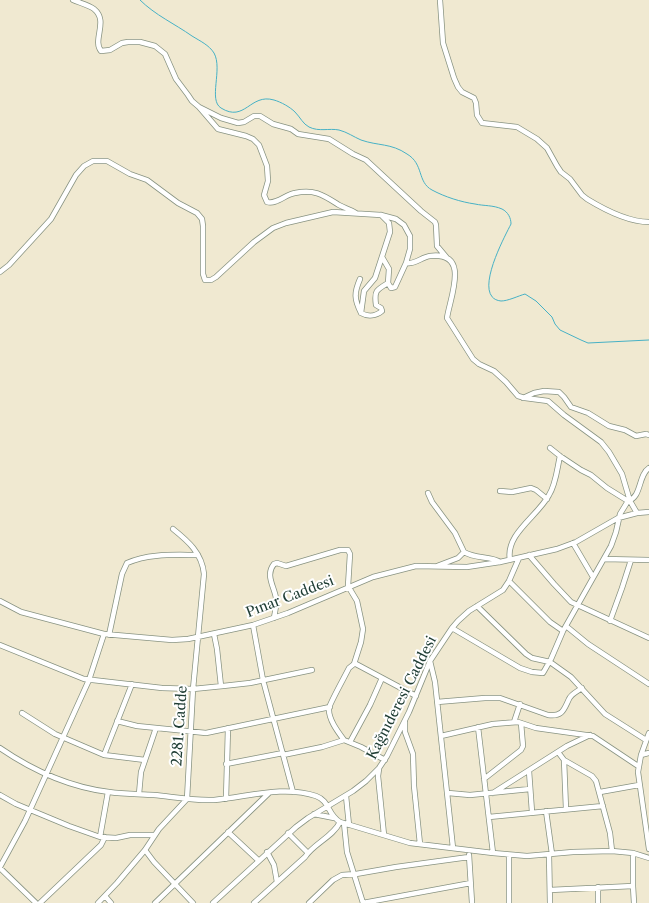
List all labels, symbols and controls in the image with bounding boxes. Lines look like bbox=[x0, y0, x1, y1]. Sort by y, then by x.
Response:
street label: Pınar Caddesi bbox=[244, 573, 336, 621]
street label: Kağnıderesi Caddesi bbox=[364, 634, 440, 762]
street label: 2281. Cadde bbox=[169, 685, 191, 767]

